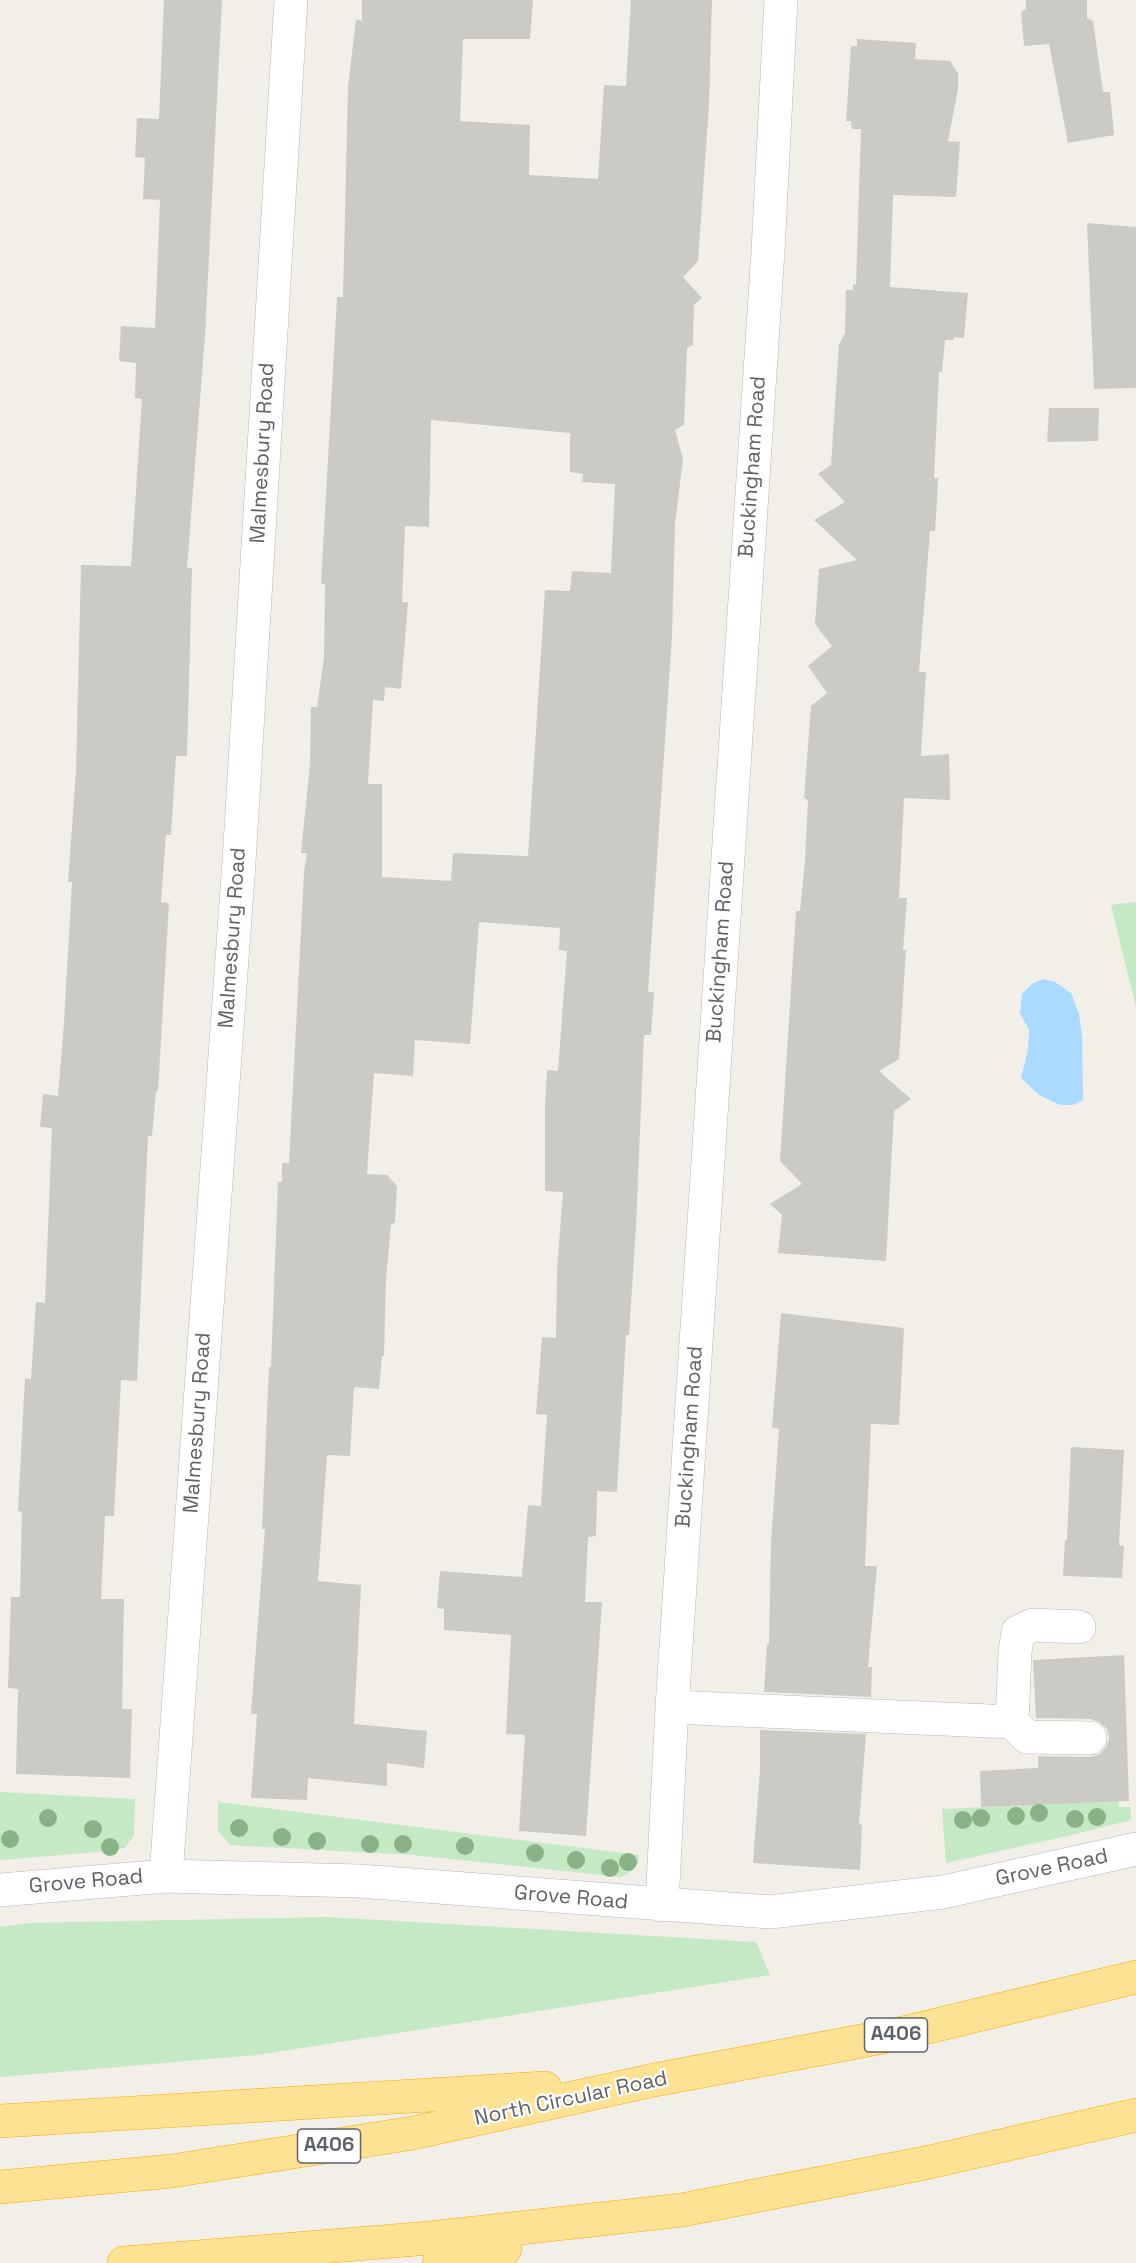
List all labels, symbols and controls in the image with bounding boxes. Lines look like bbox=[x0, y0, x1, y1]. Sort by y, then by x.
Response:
street label: Malmesbury Road bbox=[246, 362, 280, 544]
street label: Buckingham Road bbox=[734, 375, 772, 559]
street label: Malmesbury Road bbox=[214, 847, 252, 1029]
street label: Buckingham Road bbox=[702, 860, 740, 1044]
street label: Malmesbury Road bbox=[179, 1332, 217, 1514]
street label: Buckingham Road bbox=[671, 1345, 709, 1529]
street label: Grove Road bbox=[994, 1844, 1110, 1892]
street label: Grove Road bbox=[28, 1864, 144, 1900]
street label: Grove Road bbox=[513, 1880, 629, 1916]
road number: A406 bbox=[864, 2018, 928, 2052]
street label: North Circular Road bbox=[472, 2066, 670, 2132]
road number: A406 bbox=[298, 2129, 360, 2163]

